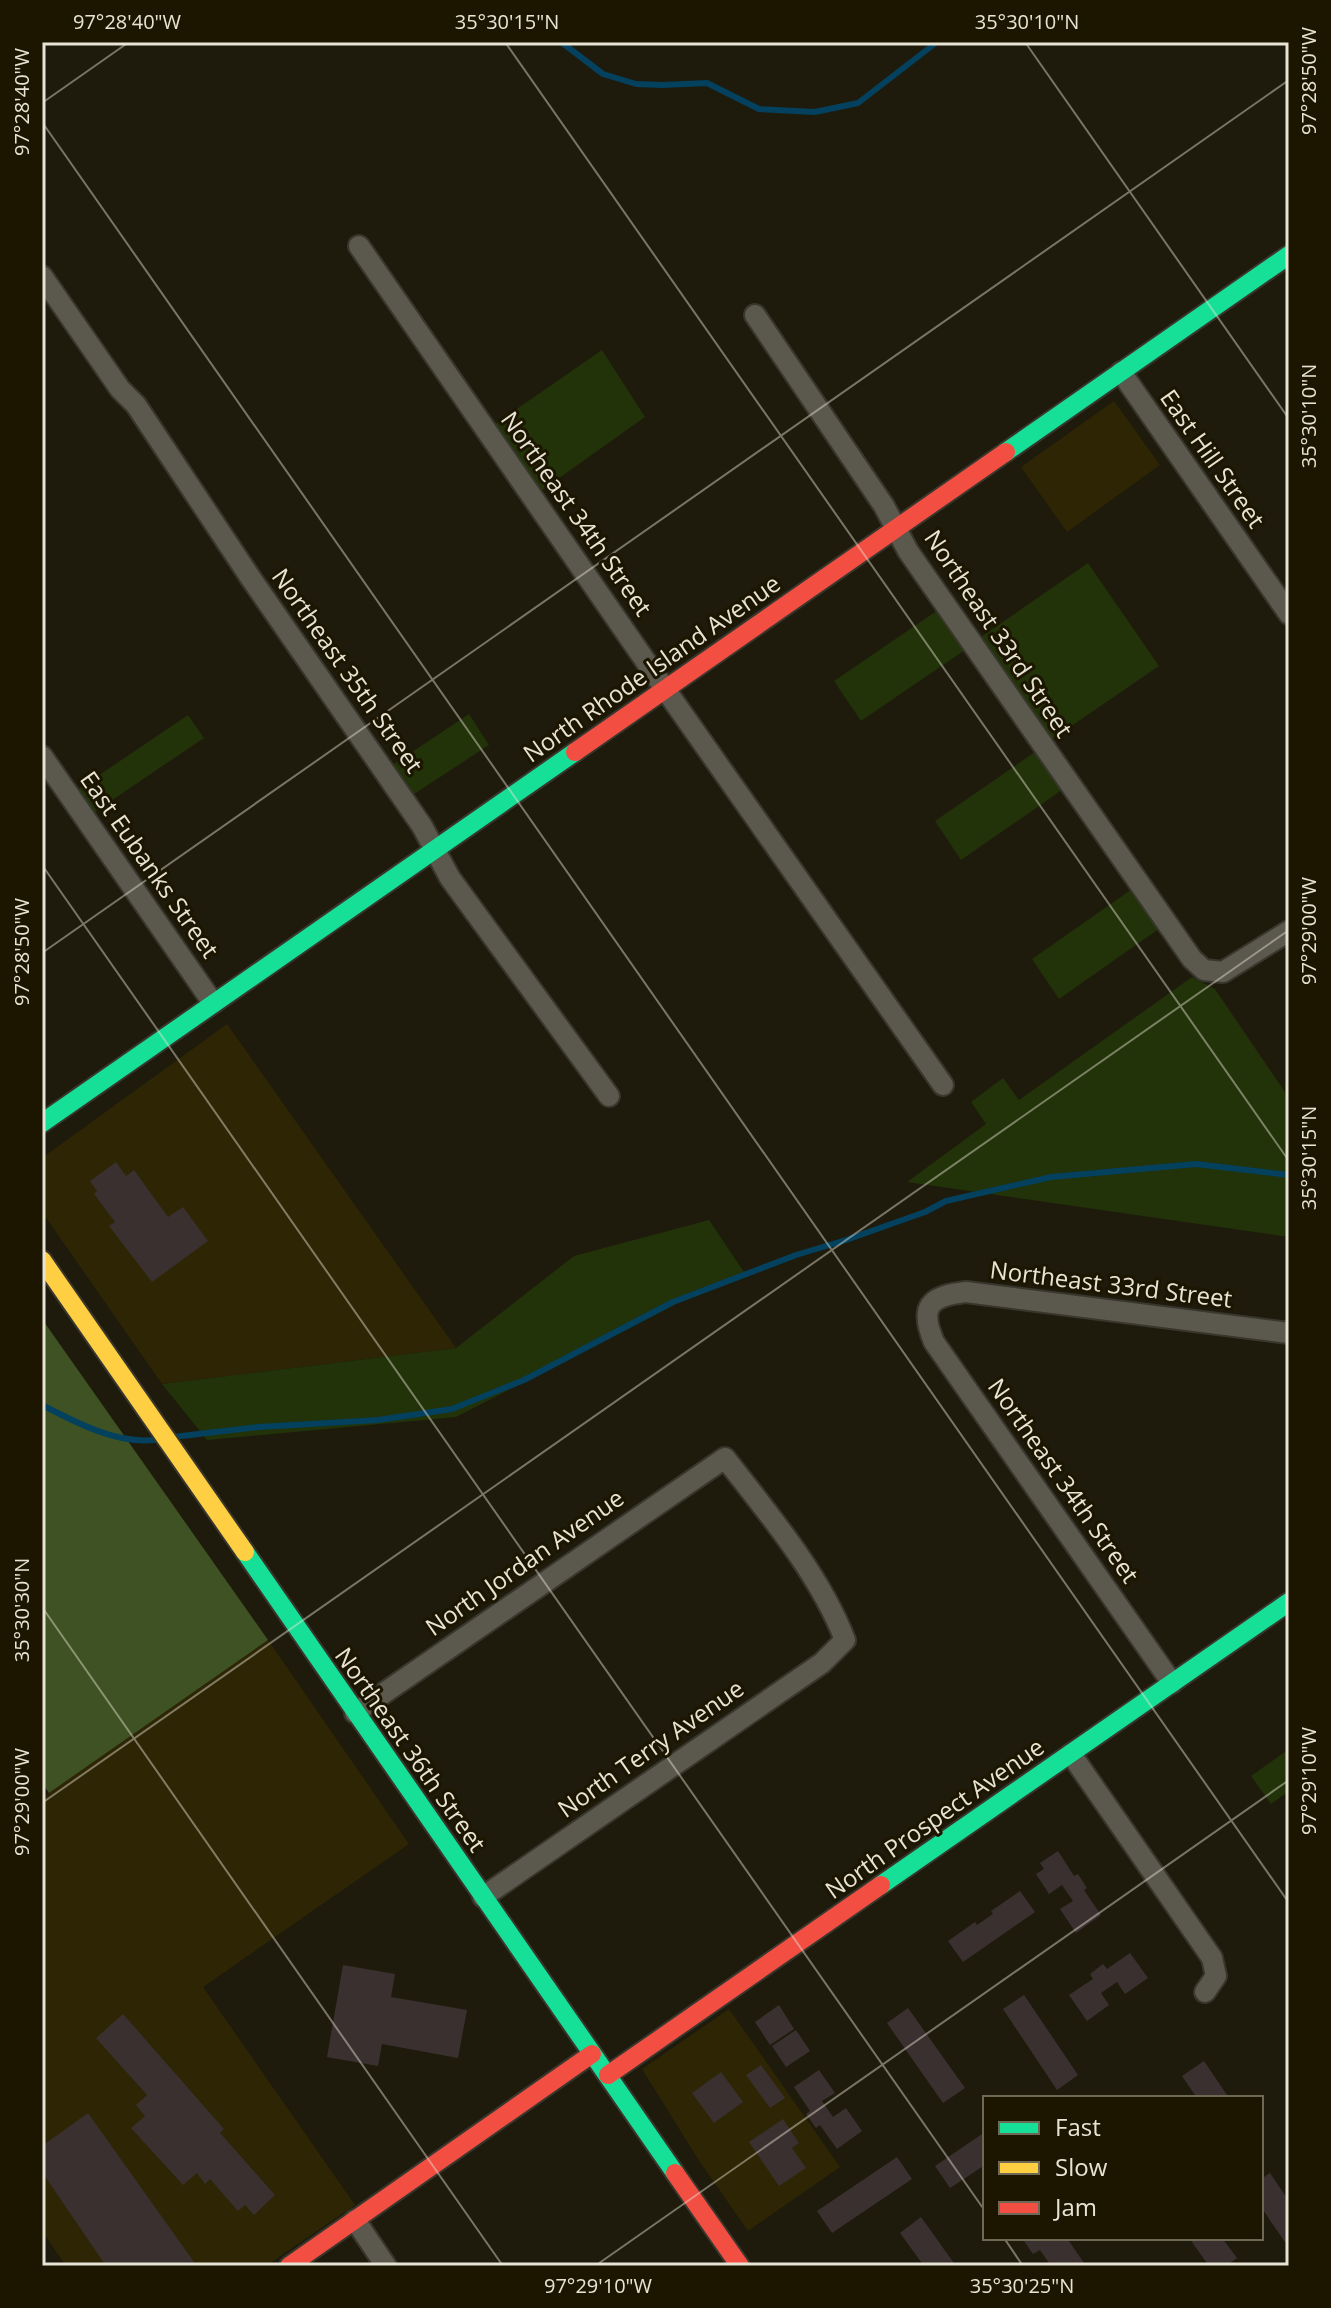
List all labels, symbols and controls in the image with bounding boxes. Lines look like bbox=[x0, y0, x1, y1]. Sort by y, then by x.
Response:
text: 97°28'40"W bbox=[73, 8, 182, 35]
text: 35°30'15"N bbox=[455, 8, 559, 35]
text: 35°30'10"N bbox=[975, 8, 1079, 35]
text: 97°28'50"W bbox=[1295, 26, 1322, 135]
text: 97°28'40"W bbox=[8, 47, 35, 156]
text: 35°30'10"N bbox=[1295, 364, 1322, 468]
street label: East Hill Street bbox=[1153, 382, 1273, 534]
street label: Northeast 34th Street bbox=[494, 404, 660, 622]
street label: Northeast 33rd Street bbox=[917, 523, 1081, 743]
street label: Northeast 35th Street bbox=[265, 561, 431, 779]
street label: North Rhode Island Avenue bbox=[516, 566, 786, 769]
street label: East Eubanks Street bbox=[73, 764, 227, 964]
text: 97°29'00"W bbox=[1295, 876, 1322, 985]
text: 97°28'50"W bbox=[8, 897, 35, 1006]
text: 35°30'15"N bbox=[1295, 1106, 1322, 1210]
street label: Northeast 33rd Street bbox=[988, 1252, 1234, 1315]
street label: Northeast 34th Street bbox=[981, 1371, 1147, 1589]
street label: North Jordan Avenue bbox=[418, 1481, 630, 1643]
text: 35°30'30"N bbox=[8, 1558, 35, 1662]
street label: Northeast 36th Street bbox=[328, 1640, 494, 1858]
street label: North Terry Avenue bbox=[551, 1671, 750, 1824]
text: 97°29'10"W bbox=[1295, 1726, 1322, 1835]
street label: North Prospect Avenue bbox=[818, 1730, 1050, 1906]
text: 97°29'00"W bbox=[8, 1747, 35, 1856]
legend bbox=[983, 2096, 1263, 2240]
text: Fast bbox=[1055, 2110, 1101, 2143]
text: Slow bbox=[1055, 2150, 1108, 2183]
text: Jam bbox=[1053, 2190, 1097, 2223]
text: 97°29'10"W bbox=[544, 2272, 653, 2299]
text: 35°30'25"N bbox=[970, 2272, 1074, 2299]

